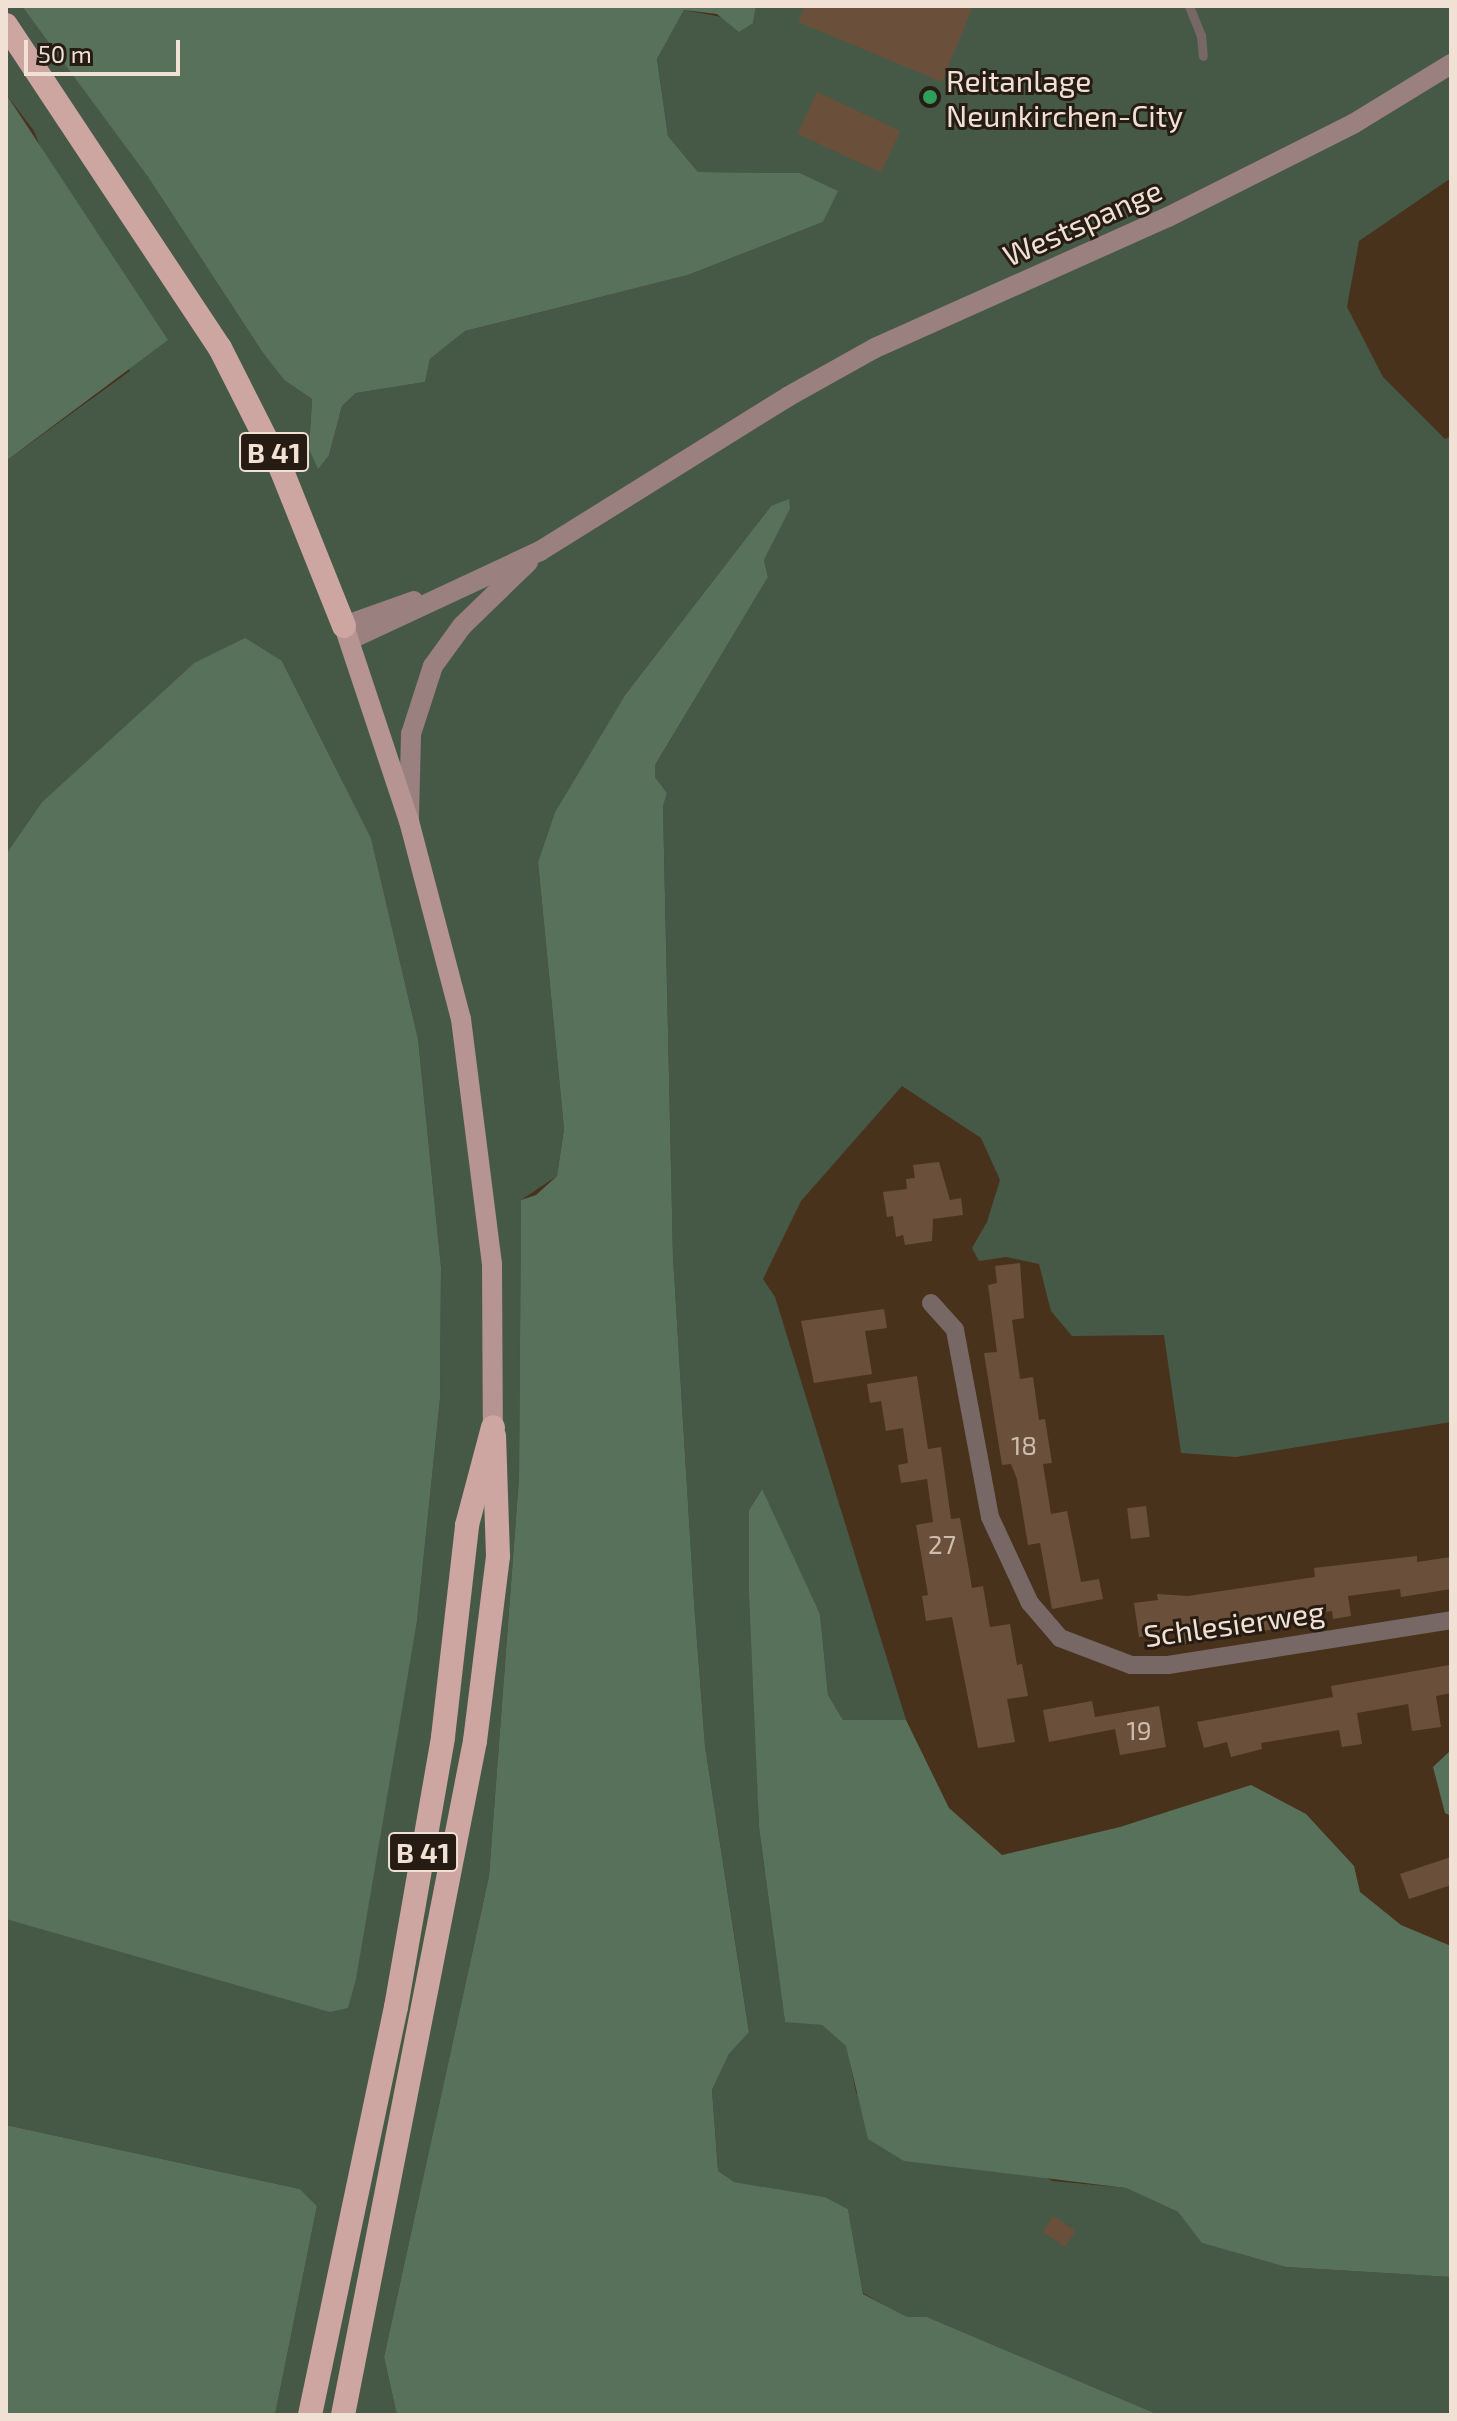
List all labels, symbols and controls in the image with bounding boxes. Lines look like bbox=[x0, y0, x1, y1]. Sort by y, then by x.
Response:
scale bar bbox=[28, 24, 184, 74]
text: 50 m bbox=[38, 39, 92, 68]
place label: Reitanlage Neunkirchen-City bbox=[946, 62, 1183, 132]
marker: Reitanlage Neunkirchen-City bbox=[921, 88, 939, 106]
street label: Westspange bbox=[997, 171, 1167, 273]
road number: B 41 bbox=[238, 428, 310, 476]
house number: 18 bbox=[1011, 1429, 1037, 1461]
house number: 27 bbox=[928, 1528, 956, 1560]
street label: Schlesierweg bbox=[1141, 1592, 1327, 1654]
house number: 19 bbox=[1126, 1714, 1152, 1746]
road number: B 41 bbox=[387, 1828, 459, 1876]

